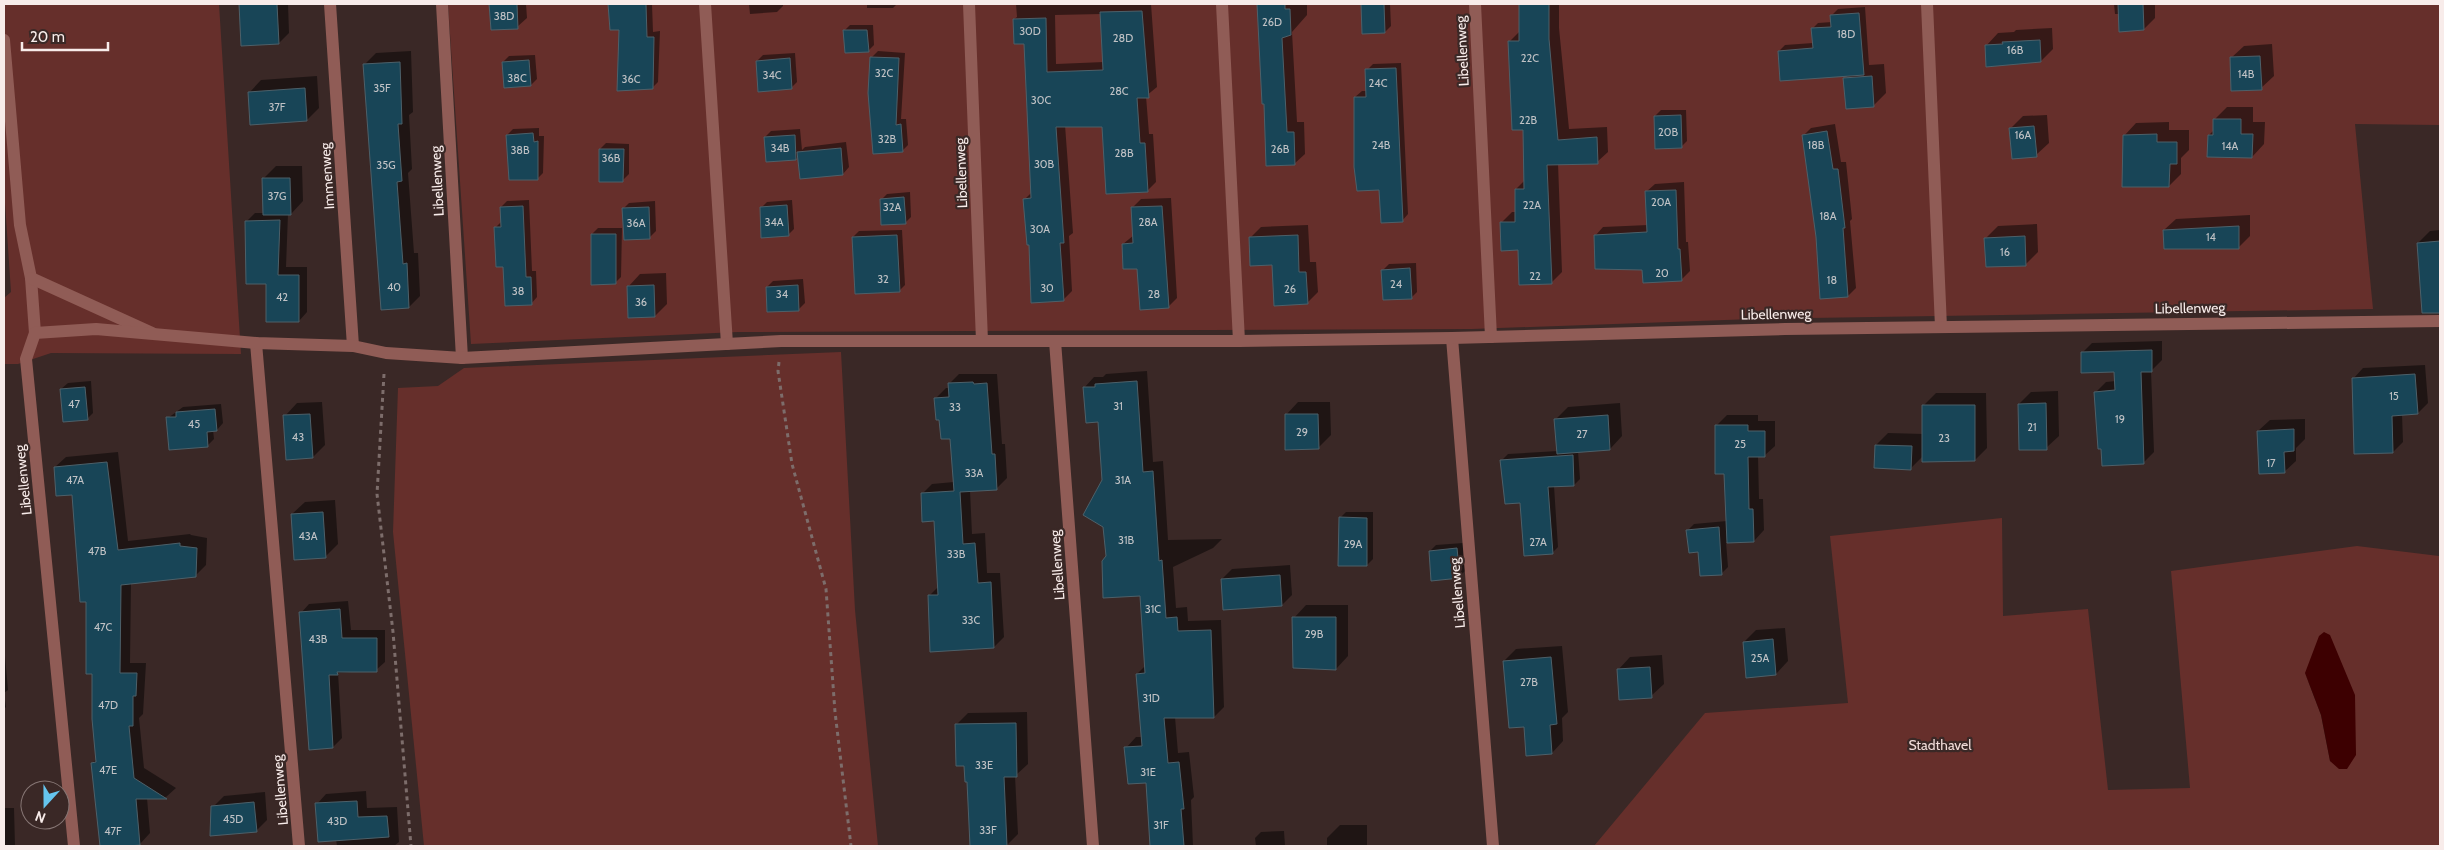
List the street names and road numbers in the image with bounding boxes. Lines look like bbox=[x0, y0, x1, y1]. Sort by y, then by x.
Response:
street label: Libellenweg bbox=[1451, 14, 1473, 87]
street label: Libellenweg bbox=[951, 136, 971, 209]
street label: Immenweg bbox=[316, 141, 338, 210]
street label: Libellenweg bbox=[426, 144, 448, 217]
street label: Libellenweg bbox=[2155, 298, 2226, 318]
street label: Libellenweg bbox=[1741, 304, 1812, 324]
street label: Libellenweg bbox=[10, 443, 36, 516]
street label: Libellenweg bbox=[1045, 528, 1068, 601]
street label: Libellenweg bbox=[1445, 556, 1469, 629]
street label: Libellenweg bbox=[268, 753, 292, 826]

